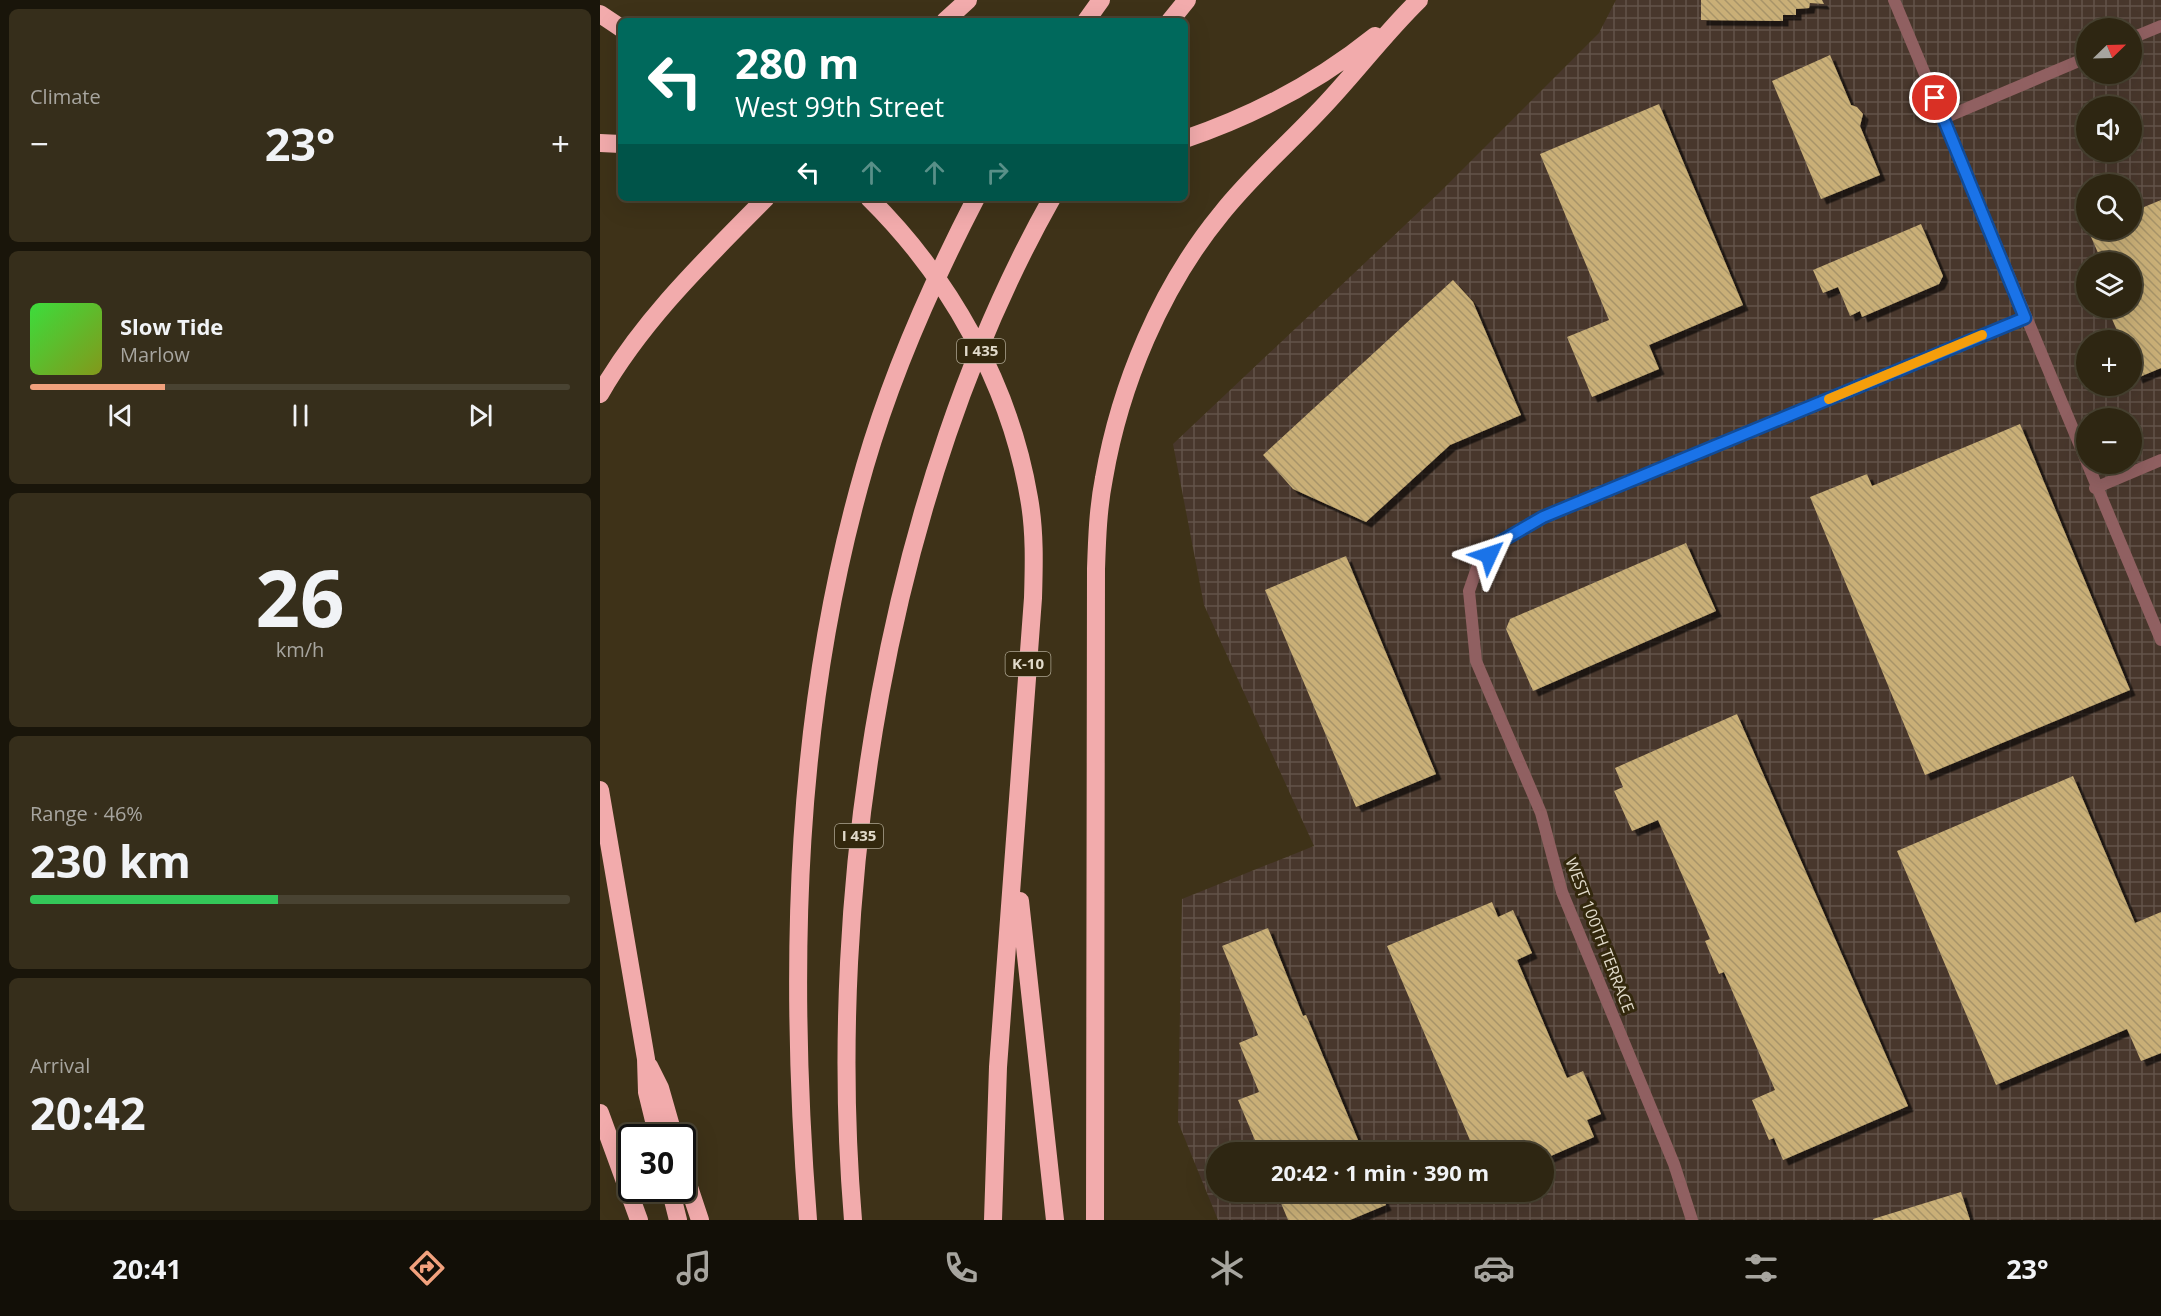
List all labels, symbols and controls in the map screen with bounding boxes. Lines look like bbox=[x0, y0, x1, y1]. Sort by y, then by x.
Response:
north arrow bbox=[2076, 18, 2142, 84]
map controls bbox=[2076, 18, 2142, 474]
text: 280 m bbox=[735, 34, 859, 91]
icon: left bbox=[636, 42, 714, 120]
pin bbox=[1909, 72, 1960, 123]
icon: arrive bbox=[1918, 81, 1951, 114]
text: Climate bbox=[30, 83, 101, 110]
text: West 99th Street bbox=[735, 88, 944, 125]
button: sound bbox=[2076, 96, 2142, 162]
text: 23° bbox=[265, 113, 335, 174]
text: − bbox=[30, 121, 49, 166]
text: + bbox=[551, 121, 570, 166]
icon: left bbox=[792, 156, 825, 189]
icon: ahead bbox=[855, 156, 888, 189]
icon: ahead bbox=[918, 156, 951, 189]
icon: right bbox=[981, 156, 1014, 189]
button: search bbox=[2076, 174, 2142, 240]
button: layers bbox=[2076, 252, 2142, 318]
text: Slow Tide bbox=[120, 311, 223, 341]
button: + bbox=[2076, 330, 2142, 396]
road number: I 435 bbox=[957, 339, 1005, 363]
text: Marlow bbox=[120, 341, 190, 368]
icon: previous bbox=[104, 399, 137, 432]
icon: pause bbox=[284, 399, 317, 432]
icon: next bbox=[464, 399, 497, 432]
button: − bbox=[2076, 408, 2142, 474]
position arrow bbox=[1457, 523, 1521, 587]
text: 26 bbox=[255, 544, 345, 650]
text: km/h bbox=[276, 636, 324, 663]
road number: K-10 bbox=[1006, 652, 1050, 676]
text: Range · 46% bbox=[30, 800, 143, 827]
road number: I 435 bbox=[835, 824, 883, 848]
text: 230 km bbox=[30, 830, 191, 891]
street label: WEST 100TH TERRACE bbox=[1560, 854, 1640, 1016]
text: Arrival bbox=[30, 1052, 90, 1079]
text: 20:42 bbox=[30, 1082, 146, 1143]
speed limit sign: 30 bbox=[618, 1124, 696, 1202]
text: 20:42 · 1 min · 390 m bbox=[1271, 1157, 1489, 1187]
icon: directions bbox=[406, 1247, 448, 1289]
icon: music bbox=[673, 1247, 715, 1289]
icon: phone bbox=[940, 1247, 982, 1289]
icon: climate bbox=[1206, 1247, 1248, 1289]
icon: car bbox=[1473, 1247, 1515, 1289]
icon: filters bbox=[1740, 1247, 1782, 1289]
text: 20:41 bbox=[112, 1250, 182, 1287]
text: 23° bbox=[2006, 1250, 2049, 1287]

